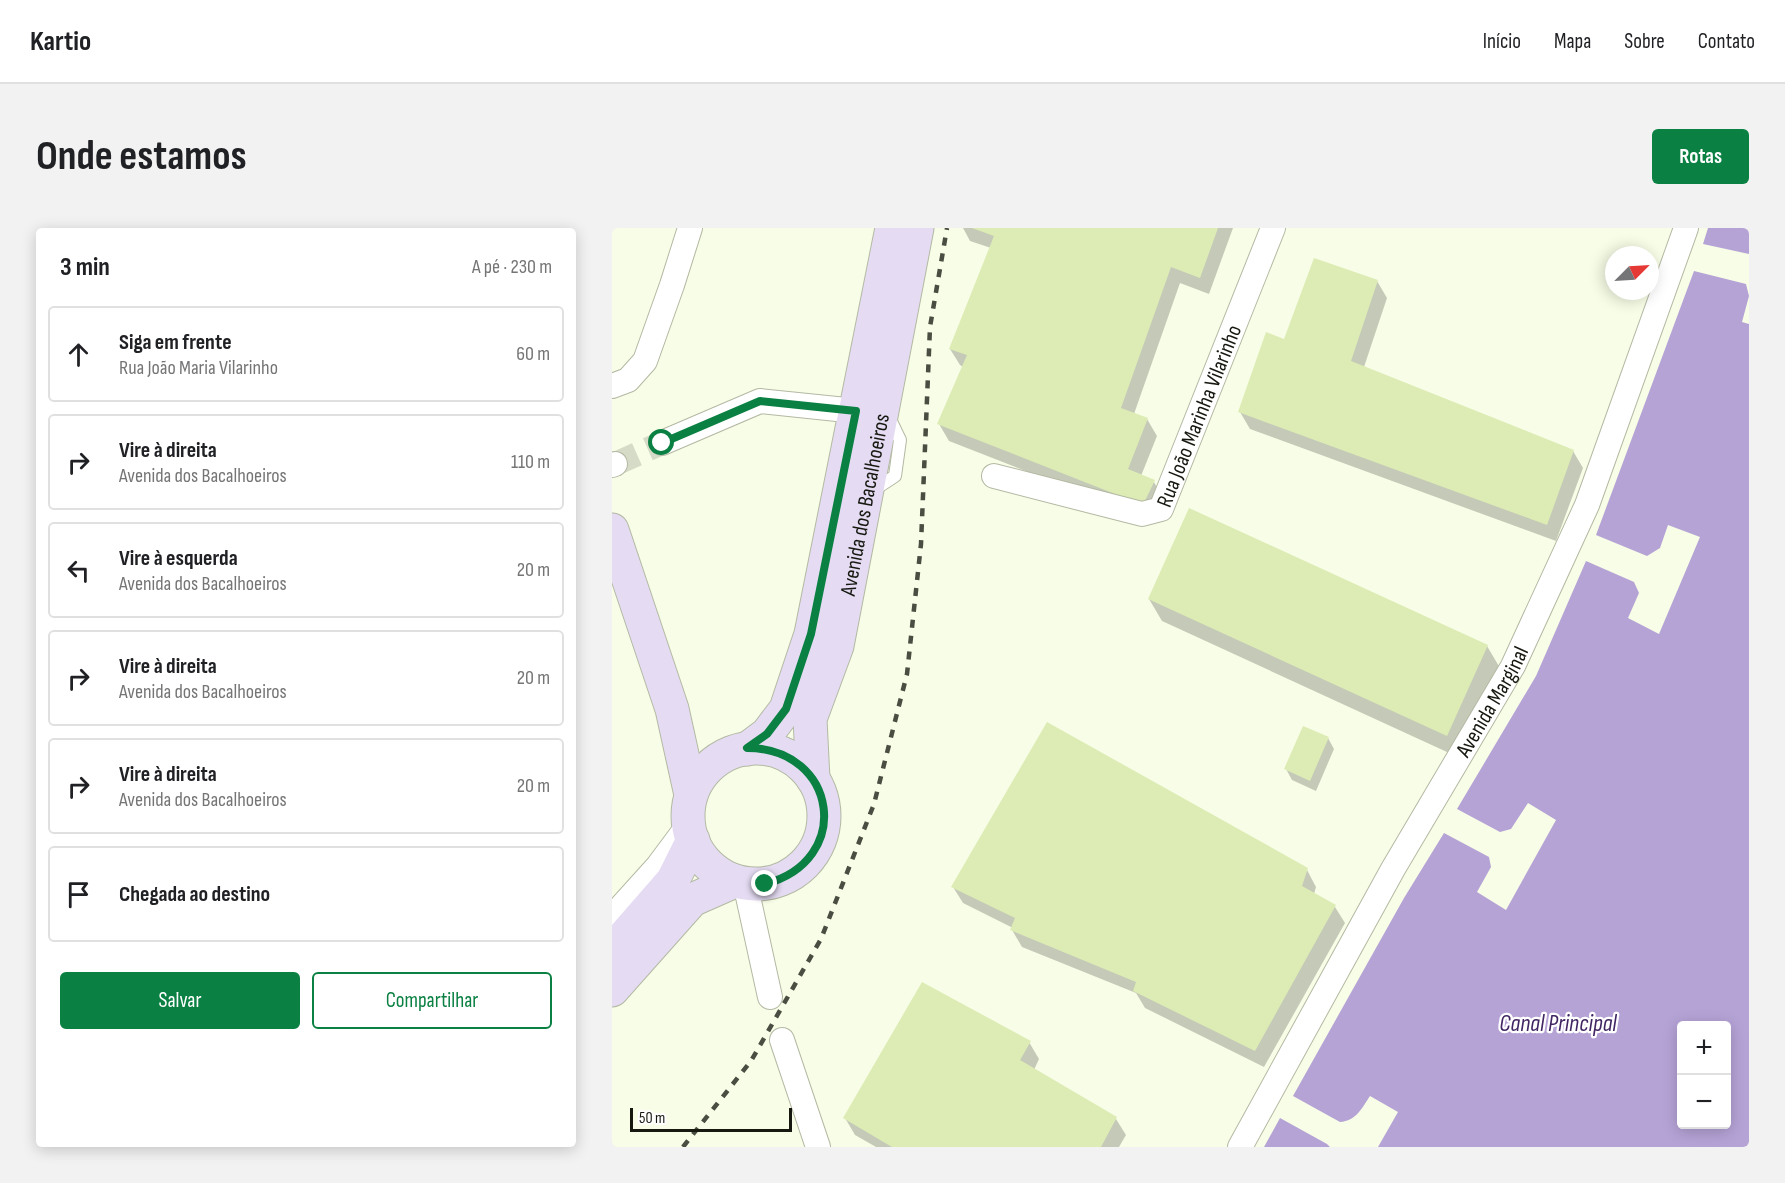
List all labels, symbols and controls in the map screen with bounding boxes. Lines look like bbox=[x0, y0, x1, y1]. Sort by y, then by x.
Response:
text: Kartio bbox=[30, 25, 91, 58]
text: Início bbox=[1483, 29, 1521, 54]
text: Mapa bbox=[1554, 29, 1591, 54]
text: Sobre bbox=[1624, 29, 1665, 54]
text: Contato bbox=[1698, 29, 1755, 54]
button: Rotas bbox=[1652, 129, 1749, 184]
text: Onde estamos bbox=[36, 131, 247, 182]
north arrow bbox=[1605, 246, 1659, 300]
text: 3 min bbox=[60, 252, 110, 283]
text: A pé · 230 m bbox=[472, 255, 552, 279]
street label: Rua João Marinha Vilarinho bbox=[1151, 321, 1248, 511]
text: Siga em frente bbox=[119, 329, 232, 356]
icon: ahead bbox=[62, 338, 95, 371]
text: 60 m bbox=[516, 342, 550, 366]
text: Rua João Maria Vilarinho bbox=[119, 356, 278, 380]
street label: Avenida dos Bacalhoeiros bbox=[835, 411, 896, 599]
route start bbox=[648, 429, 674, 455]
text: Vire à direita bbox=[119, 437, 217, 464]
icon: right bbox=[62, 446, 95, 479]
text: 110 m bbox=[511, 450, 550, 474]
text: Avenida dos Bacalhoeiros bbox=[119, 464, 287, 488]
text: Vire à esquerda bbox=[119, 545, 238, 572]
icon: left bbox=[62, 554, 95, 587]
text: 20 m bbox=[517, 558, 550, 582]
text: Avenida dos Bacalhoeiros bbox=[119, 572, 287, 596]
street label: Avenida Marginal bbox=[1450, 642, 1535, 763]
text: Vire à direita bbox=[119, 653, 217, 680]
icon: right bbox=[62, 662, 95, 695]
text: 20 m bbox=[517, 666, 550, 690]
text: Avenida dos Bacalhoeiros bbox=[119, 680, 287, 704]
text: Vire à direita bbox=[119, 761, 217, 788]
icon: right bbox=[62, 770, 95, 803]
text: 20 m bbox=[517, 774, 550, 798]
text: Avenida dos Bacalhoeiros bbox=[119, 788, 287, 812]
route end bbox=[751, 870, 777, 896]
icon: arrive bbox=[62, 878, 95, 911]
text: Chegada ao destino bbox=[119, 881, 270, 908]
button: Salvar bbox=[60, 972, 300, 1029]
button: Compartilhar bbox=[312, 972, 552, 1029]
water label: Canal Principal bbox=[1499, 1009, 1617, 1038]
map controls bbox=[1677, 1021, 1731, 1129]
button: + bbox=[1677, 1021, 1731, 1075]
button: − bbox=[1677, 1075, 1731, 1129]
scale bar bbox=[630, 1105, 792, 1132]
text: 50 m bbox=[639, 1109, 665, 1128]

